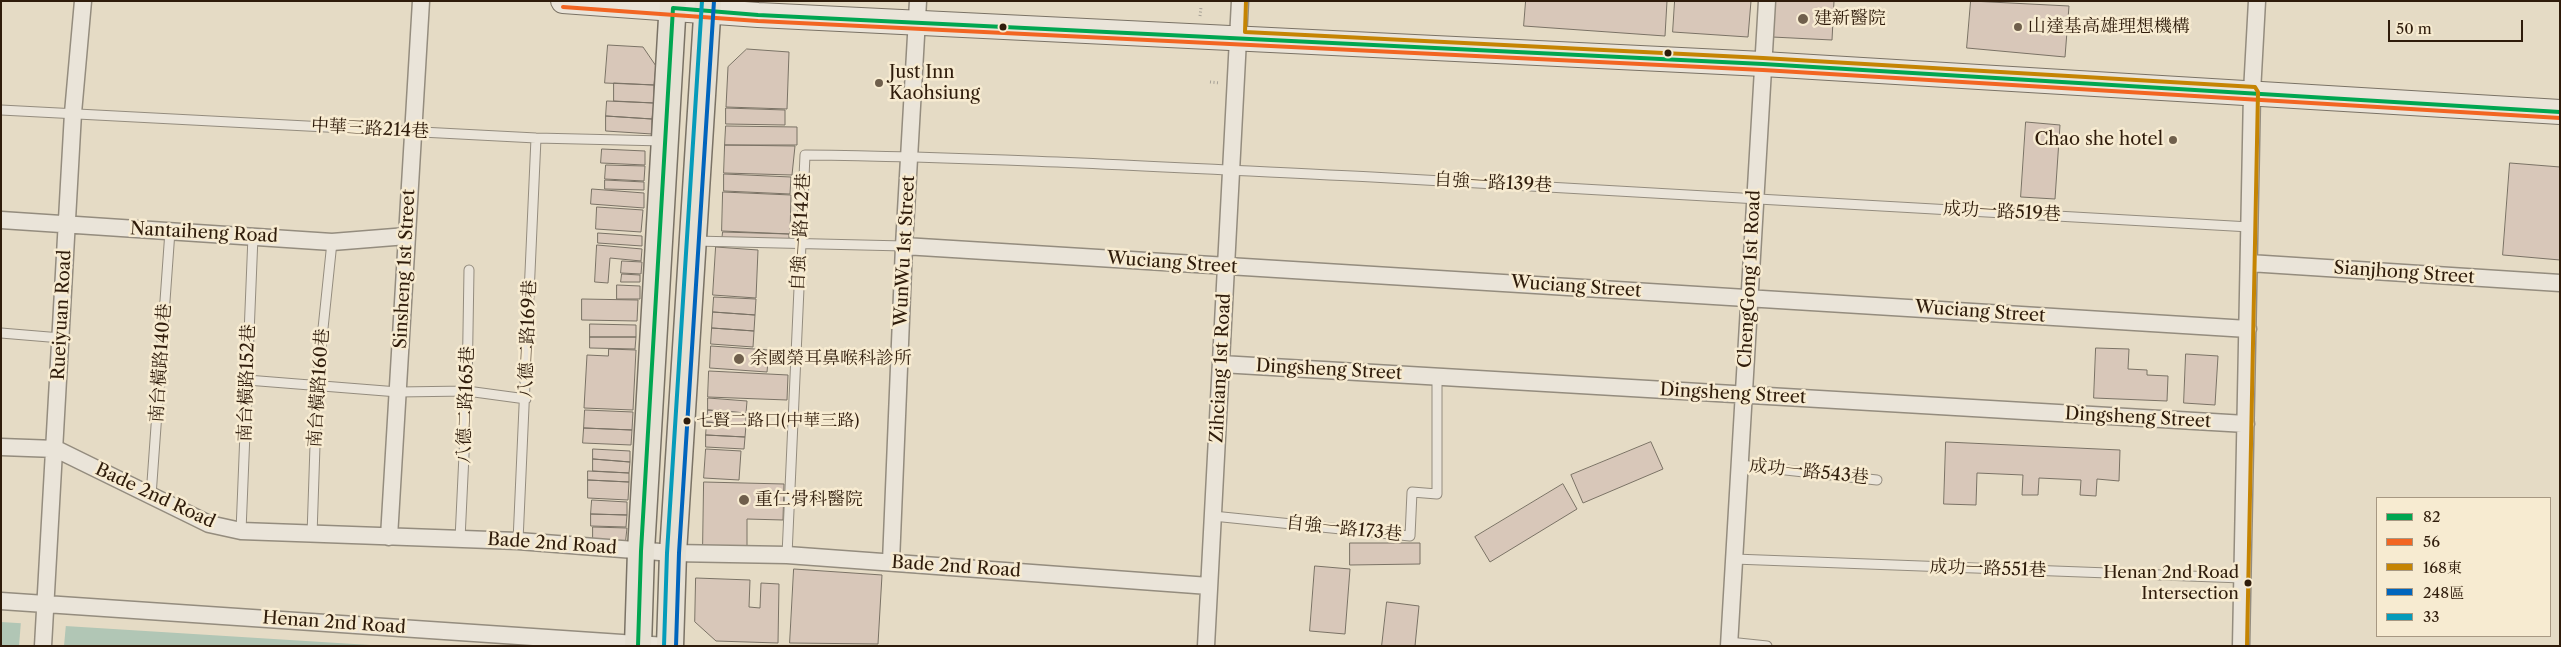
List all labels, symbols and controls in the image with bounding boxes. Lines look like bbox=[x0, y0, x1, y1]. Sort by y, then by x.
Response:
place label: 建新醫院 bbox=[1814, 8, 1886, 30]
scale bar bbox=[2391, 10, 2526, 42]
marker: 建新醫院 bbox=[1796, 12, 1810, 26]
place label: 山達基高雄理想機構 bbox=[2028, 16, 2190, 38]
text: 50 m bbox=[2396, 19, 2432, 38]
marker: 山達基高雄理想機構 bbox=[2012, 21, 2024, 33]
unlabelled marker bbox=[998, 22, 1008, 32]
unlabelled marker bbox=[1663, 48, 1673, 58]
place label: Just Inn Kaohsiung bbox=[889, 62, 980, 104]
marker: Just Inn Kaohsiung bbox=[873, 77, 885, 89]
street label: 中華三路214巷 bbox=[310, 115, 430, 143]
place label: Chao she hotel bbox=[2034, 129, 2163, 151]
marker: Chao she hotel bbox=[2167, 134, 2179, 146]
street label: 自強一路139巷 bbox=[1434, 169, 1552, 197]
street label: 自強一路142巷 bbox=[787, 172, 815, 292]
street label: WunWu 1st Street bbox=[890, 175, 920, 327]
street label: Sinsheng 1st Street bbox=[390, 189, 420, 349]
street label: ChengGong 1st Road bbox=[1735, 190, 1765, 368]
street label: 成功一路519巷 bbox=[1943, 198, 2061, 226]
street label: Nantaiheng Road bbox=[130, 218, 278, 248]
street label: Wuciang Street bbox=[1106, 248, 1238, 278]
street label: Rueiyuan Road bbox=[48, 249, 76, 381]
street label: Sianjhong Street bbox=[2333, 257, 2475, 289]
street label: Wuciang Street bbox=[1510, 272, 1642, 302]
street label: 八德二路169巷 bbox=[515, 279, 541, 399]
street label: Zihciang 1st Road bbox=[1206, 293, 1236, 443]
street label: Wuciang Street bbox=[1914, 297, 2046, 327]
street label: 南台橫路140巷 bbox=[146, 303, 176, 423]
street label: 南台橫路152巷 bbox=[234, 324, 260, 442]
street label: 南台橫路160巷 bbox=[304, 328, 334, 448]
street label: 八德二路165巷 bbox=[453, 346, 479, 464]
place label: 余國榮耳鼻喉科診所 bbox=[750, 348, 912, 370]
marker: 余國榮耳鼻喉科診所 bbox=[732, 352, 746, 366]
street label: Dingsheng Street bbox=[1255, 355, 1403, 385]
street label: Dingsheng Street bbox=[1659, 379, 1807, 409]
street label: Dingsheng Street bbox=[2064, 403, 2212, 433]
place label: 七賢二路口(中華三路) bbox=[696, 411, 859, 431]
marker: 七賢二路口(中華三路) bbox=[682, 416, 692, 426]
street label: 成功一路543巷 bbox=[1748, 455, 1870, 489]
street label: Bade 2nd Road bbox=[92, 459, 218, 533]
place label: 重仁骨科醫院 bbox=[755, 489, 863, 511]
marker: 重仁骨科醫院 bbox=[737, 493, 751, 507]
legend bbox=[2376, 497, 2551, 637]
text: 82 bbox=[2423, 507, 2441, 526]
street label: 自強一路173巷 bbox=[1285, 512, 1403, 546]
street label: Bade 2nd Road bbox=[487, 529, 617, 559]
text: 56 bbox=[2423, 532, 2440, 551]
street label: Bade 2nd Road bbox=[891, 552, 1021, 582]
street label: 成功一路551巷 bbox=[1929, 556, 2047, 582]
text: 168東 bbox=[2423, 558, 2462, 577]
place label: Henan 2nd Road Intersection bbox=[2103, 563, 2239, 603]
marker: Henan 2nd Road Intersection bbox=[2243, 578, 2253, 588]
text: 248區 bbox=[2423, 583, 2464, 602]
street label: Henan 2nd Road bbox=[262, 607, 406, 639]
text: 33 bbox=[2423, 607, 2440, 626]

